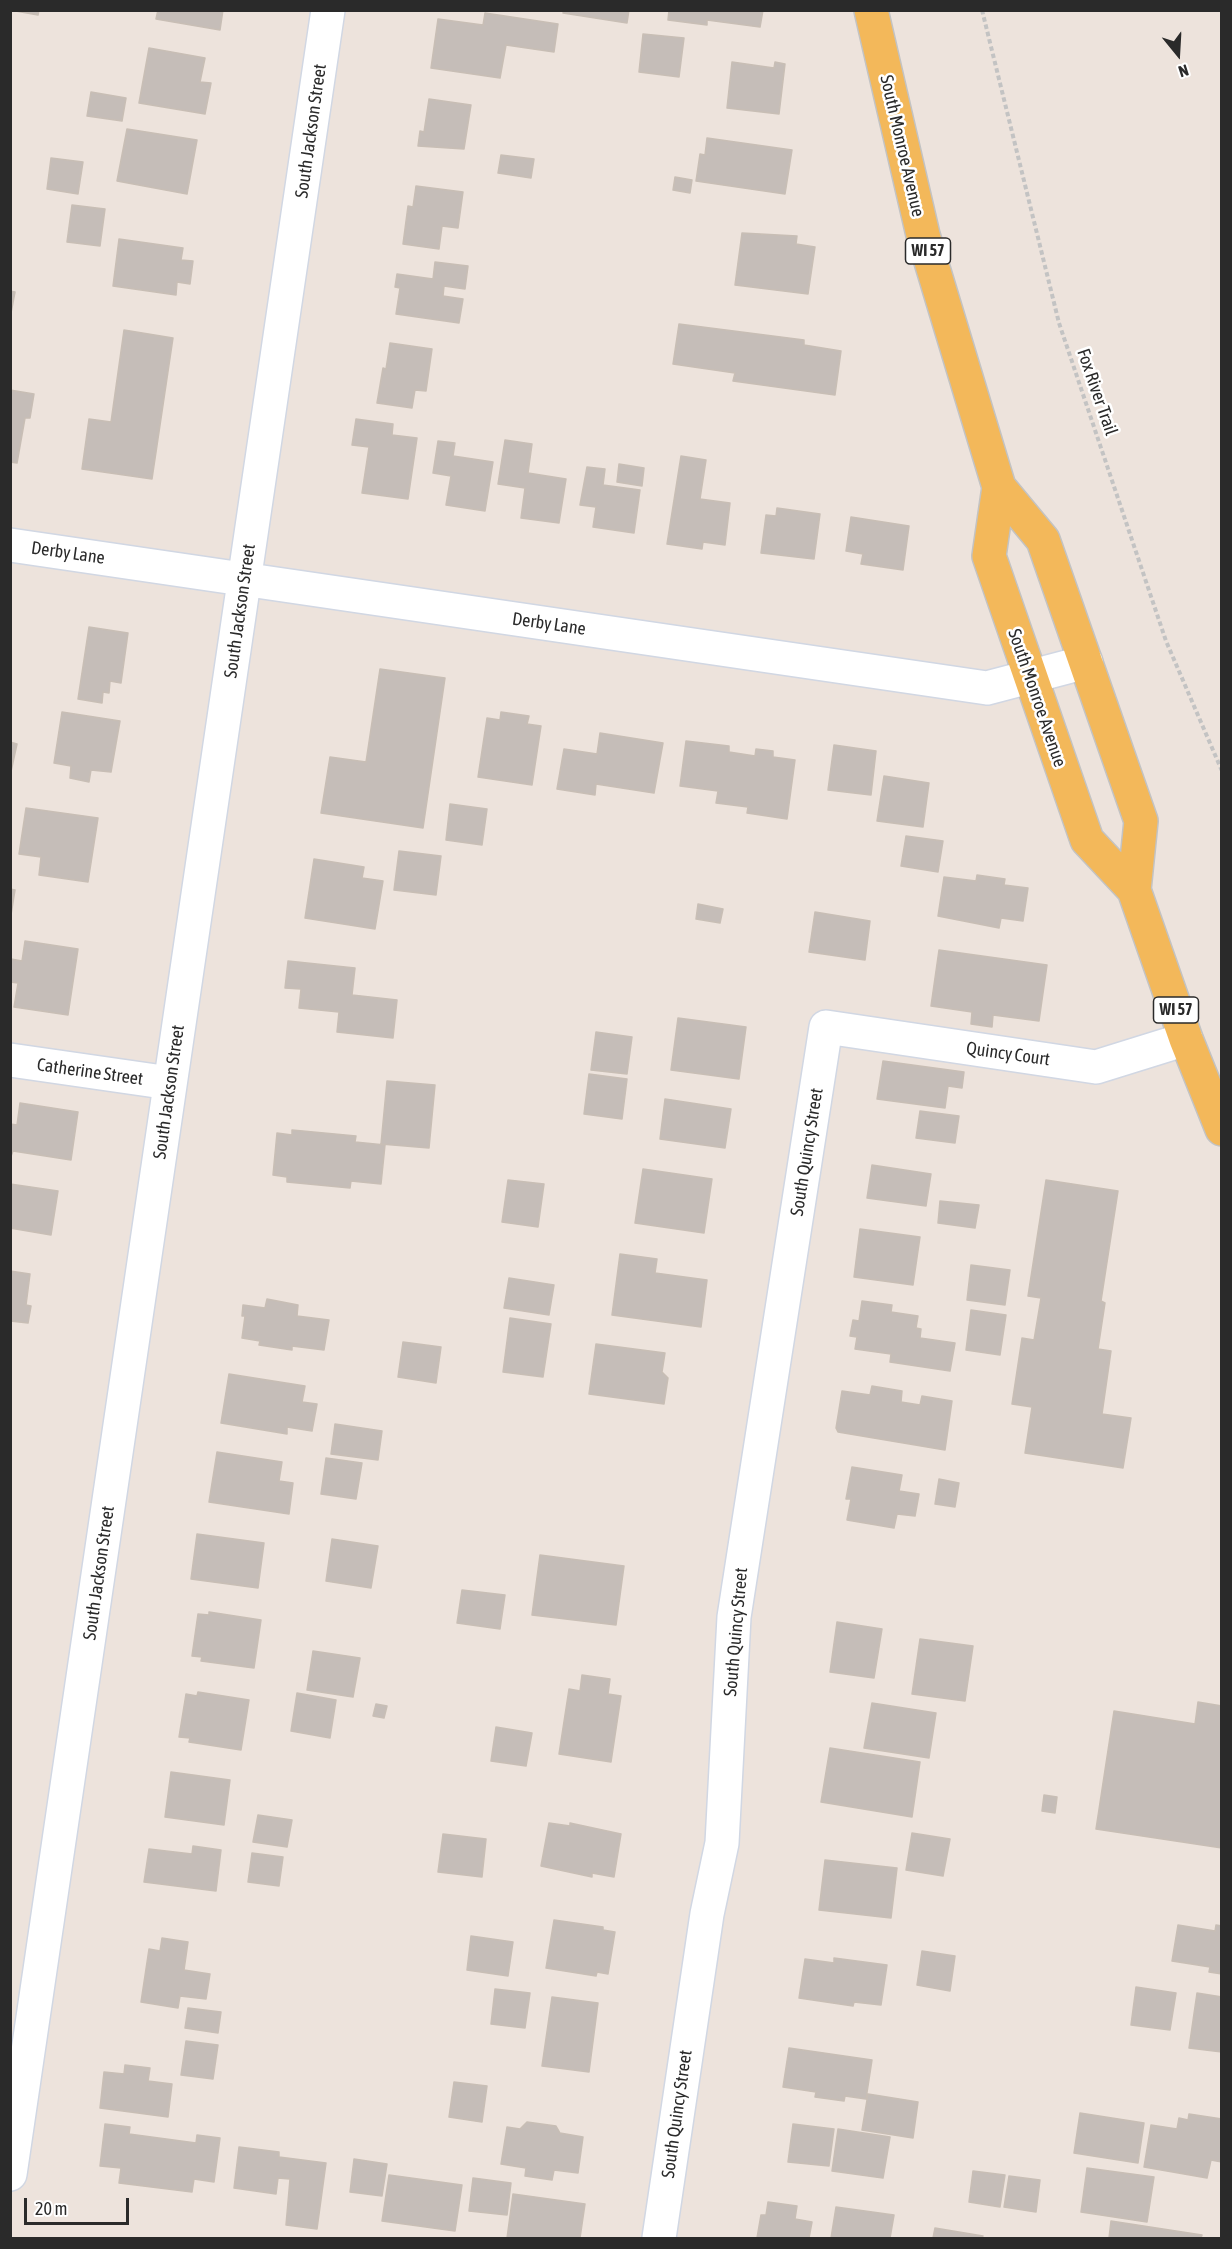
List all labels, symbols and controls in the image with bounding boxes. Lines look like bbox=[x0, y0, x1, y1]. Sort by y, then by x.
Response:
north arrow bbox=[1148, 24, 1208, 84]
text: N bbox=[1176, 61, 1191, 81]
street label: South Jackson Street bbox=[291, 63, 331, 199]
street label: South Monroe Avenue bbox=[875, 73, 929, 219]
road number: WI 57 bbox=[906, 238, 950, 264]
street label: Fox River Trail bbox=[1072, 346, 1122, 438]
street label: Derby Lane bbox=[30, 537, 106, 569]
street label: South Jackson Street bbox=[220, 543, 260, 679]
street label: Derby Lane bbox=[511, 608, 587, 640]
street label: South Monroe Avenue bbox=[1003, 626, 1071, 770]
road number: WI 57 bbox=[1154, 997, 1198, 1023]
street label: South Jackson Street bbox=[149, 1024, 189, 1160]
street label: Quincy Court bbox=[965, 1037, 1051, 1071]
street label: Catherine Street bbox=[36, 1054, 144, 1090]
street label: South Quincy Street bbox=[786, 1087, 828, 1217]
street label: South Jackson Street bbox=[79, 1505, 119, 1641]
street label: South Quincy Street bbox=[720, 1567, 752, 1697]
street label: South Quincy Street bbox=[657, 2049, 697, 2179]
scale bar bbox=[27, 2186, 132, 2224]
text: 20 m bbox=[35, 2198, 67, 2219]

